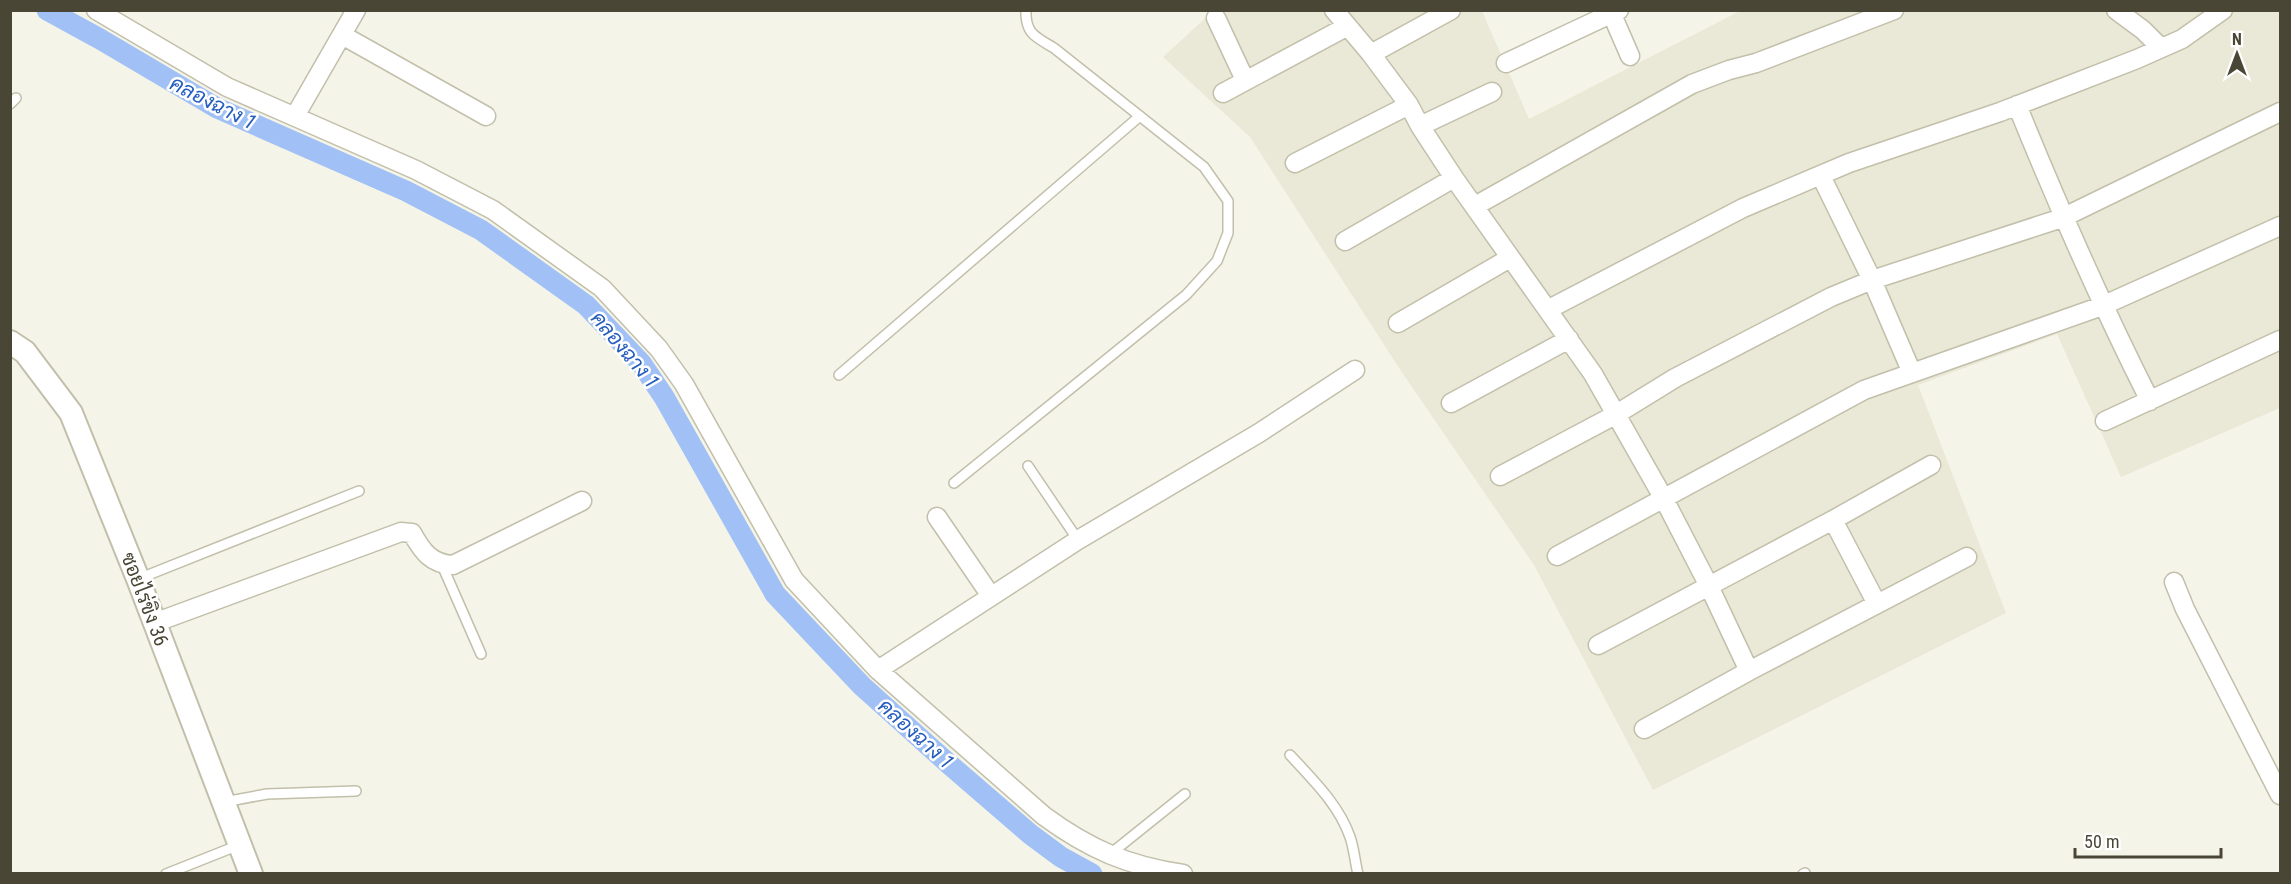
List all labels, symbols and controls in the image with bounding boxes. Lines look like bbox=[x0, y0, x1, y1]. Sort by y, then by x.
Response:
north arrow bbox=[2207, 24, 2267, 84]
text: N bbox=[2232, 30, 2242, 49]
water label: คลองฉาง 1 bbox=[166, 71, 260, 135]
water label: คลองฉาง 1 bbox=[586, 307, 664, 393]
street label: ซอยไร่ขิง 36 bbox=[116, 548, 175, 649]
water label: คลองฉาง 1 bbox=[873, 694, 959, 774]
scale bar bbox=[2075, 821, 2220, 859]
text: 50 m bbox=[2084, 831, 2119, 852]

